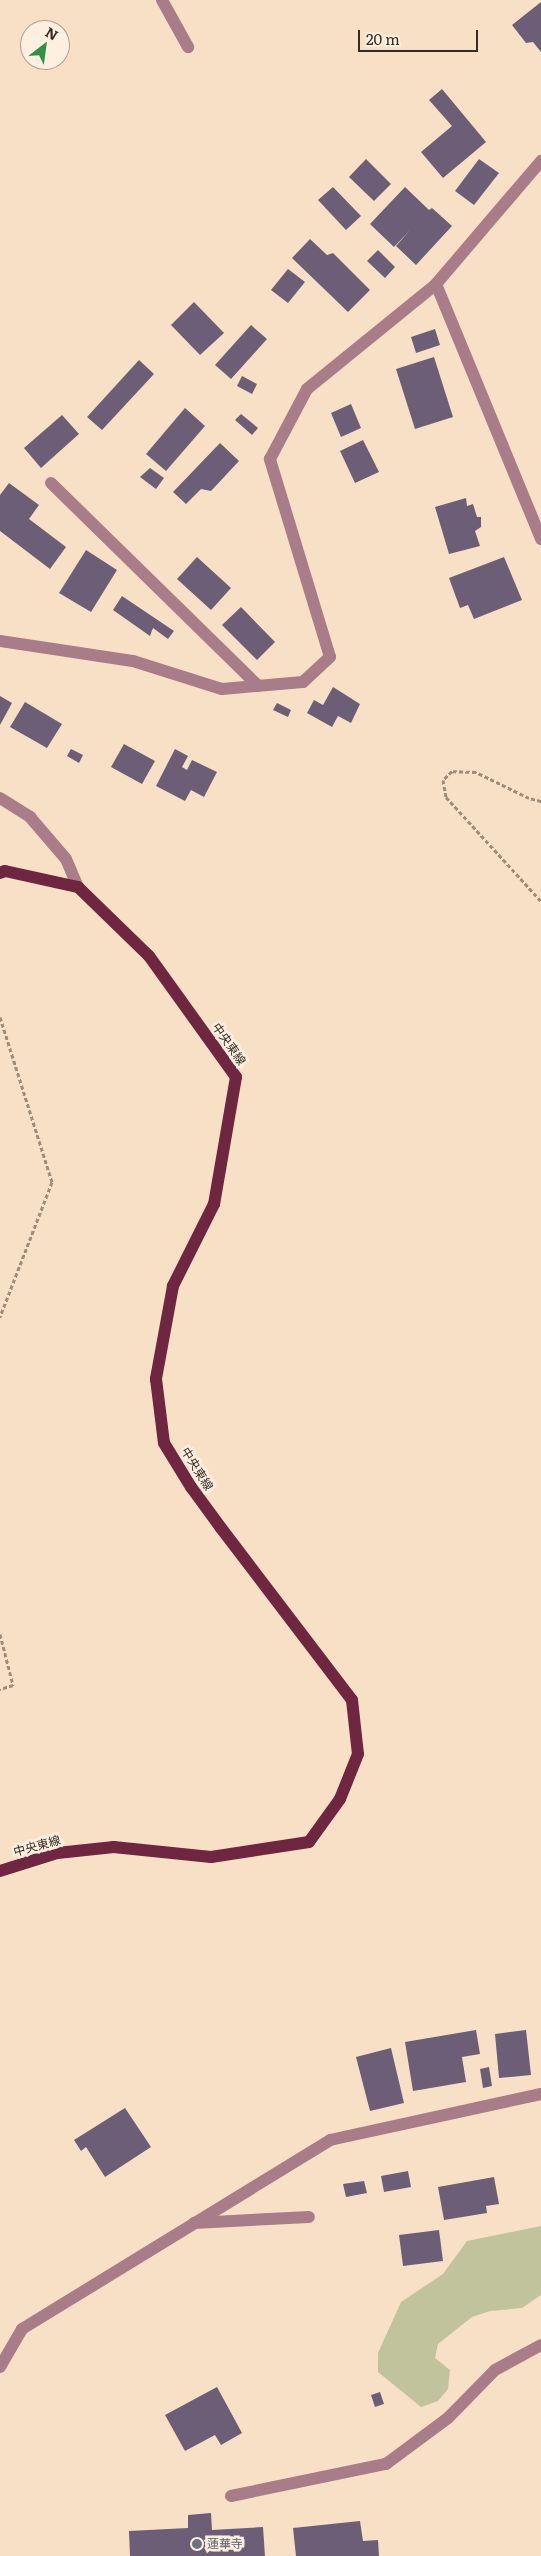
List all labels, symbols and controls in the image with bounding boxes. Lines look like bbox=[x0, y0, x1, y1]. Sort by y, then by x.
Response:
north arrow bbox=[20, 20, 70, 70]
scale bar bbox=[361, 20, 481, 52]
text: N bbox=[42, 21, 62, 44]
text: 20 m bbox=[366, 27, 400, 50]
street label: 中央東線 bbox=[209, 1020, 249, 1068]
street label: 中央東線 bbox=[178, 1445, 216, 1493]
street label: 中央東線 bbox=[12, 1833, 62, 1859]
place label: 蓮華寺 bbox=[207, 2537, 243, 2551]
marker: 蓮華寺 bbox=[191, 2538, 203, 2550]

